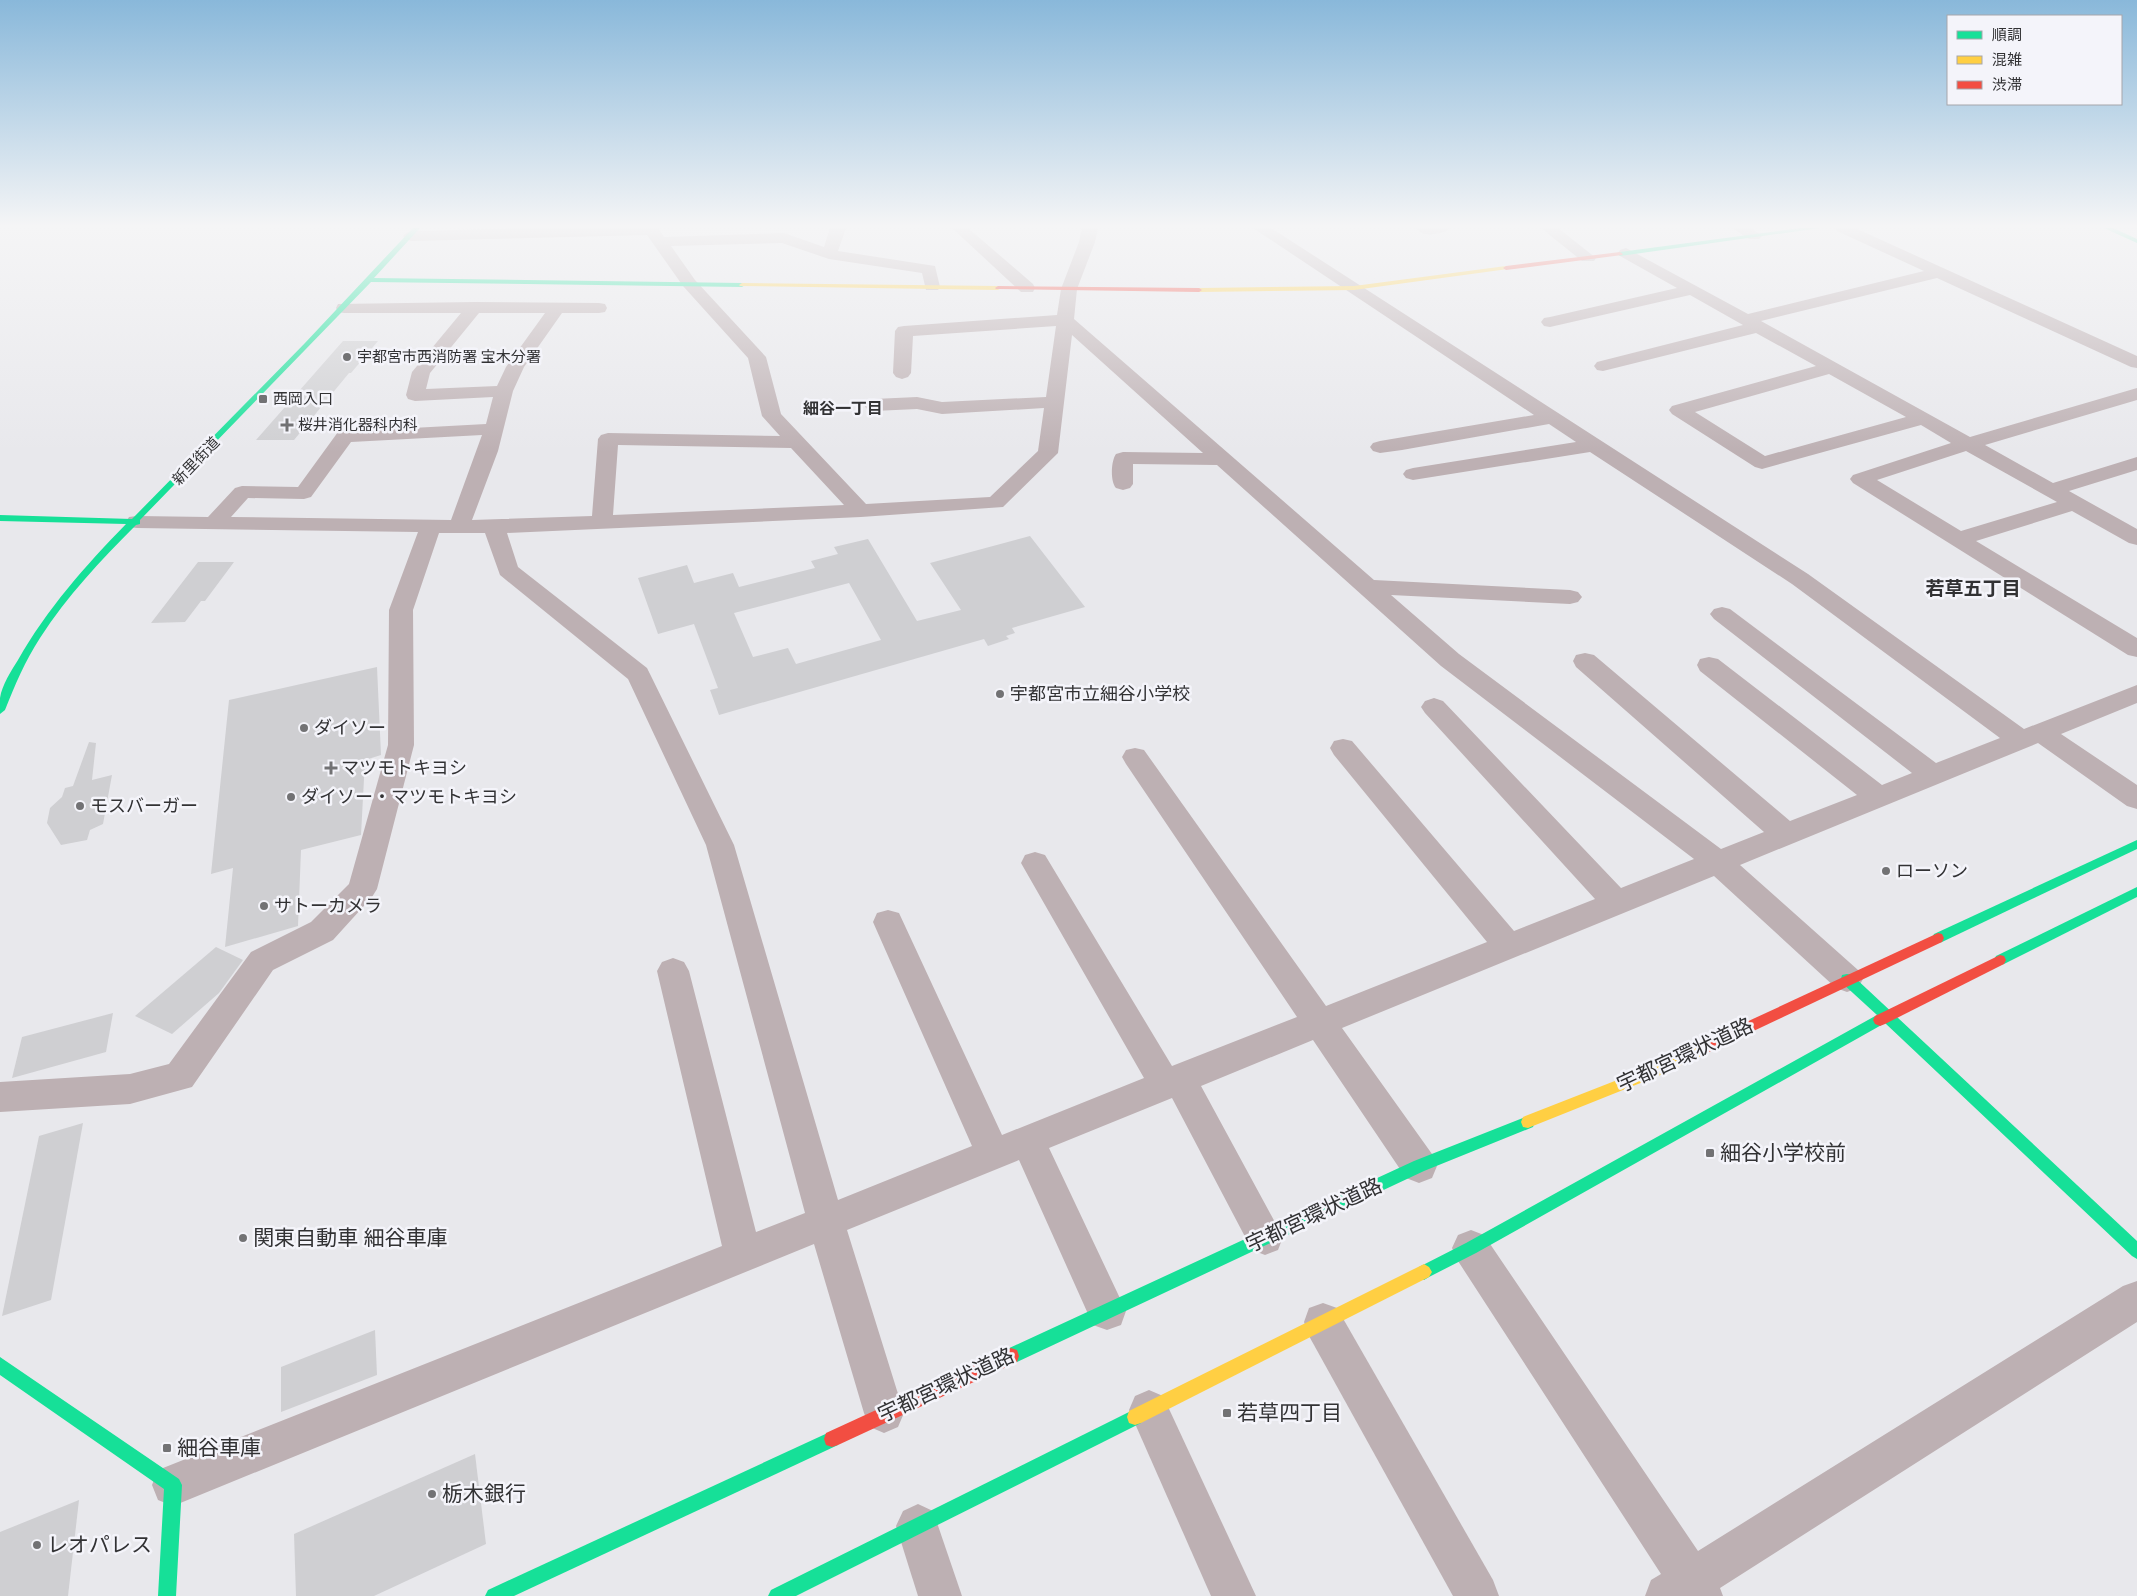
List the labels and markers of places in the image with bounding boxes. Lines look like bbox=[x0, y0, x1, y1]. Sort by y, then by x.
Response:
place label: 宇都宮市西消防署 宝木分署 bbox=[357, 347, 541, 367]
marker: 宇都宮市西消防署 宝木分署 bbox=[341, 351, 353, 363]
place label: 西岡入口 bbox=[273, 389, 333, 409]
marker: 西岡入口 bbox=[257, 393, 269, 405]
place label: 桜井消化器科内科 bbox=[298, 415, 418, 435]
marker: 桜井消化器科内科 bbox=[280, 418, 294, 432]
place label: 宇都宮市立細谷小学校 bbox=[1010, 682, 1190, 706]
marker: 宇都宮市立細谷小学校 bbox=[994, 688, 1006, 700]
place label: ダイソー bbox=[314, 716, 386, 740]
marker: ダイソー bbox=[298, 722, 310, 734]
place label: マツモトキヨシ bbox=[341, 756, 467, 780]
marker: マツモトキヨシ bbox=[325, 762, 337, 774]
place label: ダイソー・マツモトキヨシ bbox=[301, 785, 517, 809]
marker: ダイソー・マツモトキヨシ bbox=[285, 791, 297, 803]
place label: モスバーガー bbox=[90, 794, 198, 818]
marker: モスバーガー bbox=[74, 800, 86, 812]
place label: ローソン bbox=[1896, 859, 1968, 883]
marker: ローソン bbox=[1880, 865, 1892, 877]
place label: サトーカメラ bbox=[274, 894, 382, 918]
marker: サトーカメラ bbox=[258, 900, 270, 912]
place label: 細谷小学校前 bbox=[1720, 1139, 1846, 1167]
marker: 細谷小学校前 bbox=[1704, 1147, 1716, 1159]
place label: 関東自動車 細谷車庫 bbox=[253, 1224, 447, 1252]
marker: 関東自動車 細谷車庫 bbox=[237, 1232, 249, 1244]
place label: 若草四丁目 bbox=[1237, 1399, 1342, 1427]
marker: 若草四丁目 bbox=[1221, 1407, 1233, 1419]
place label: 細谷車庫 bbox=[177, 1434, 261, 1462]
marker: 細谷車庫 bbox=[161, 1442, 173, 1454]
place label: 栃木銀行 bbox=[442, 1480, 526, 1508]
marker: 栃木銀行 bbox=[426, 1488, 438, 1500]
place label: レオパレス bbox=[47, 1531, 152, 1559]
marker: レオパレス bbox=[31, 1539, 43, 1551]

